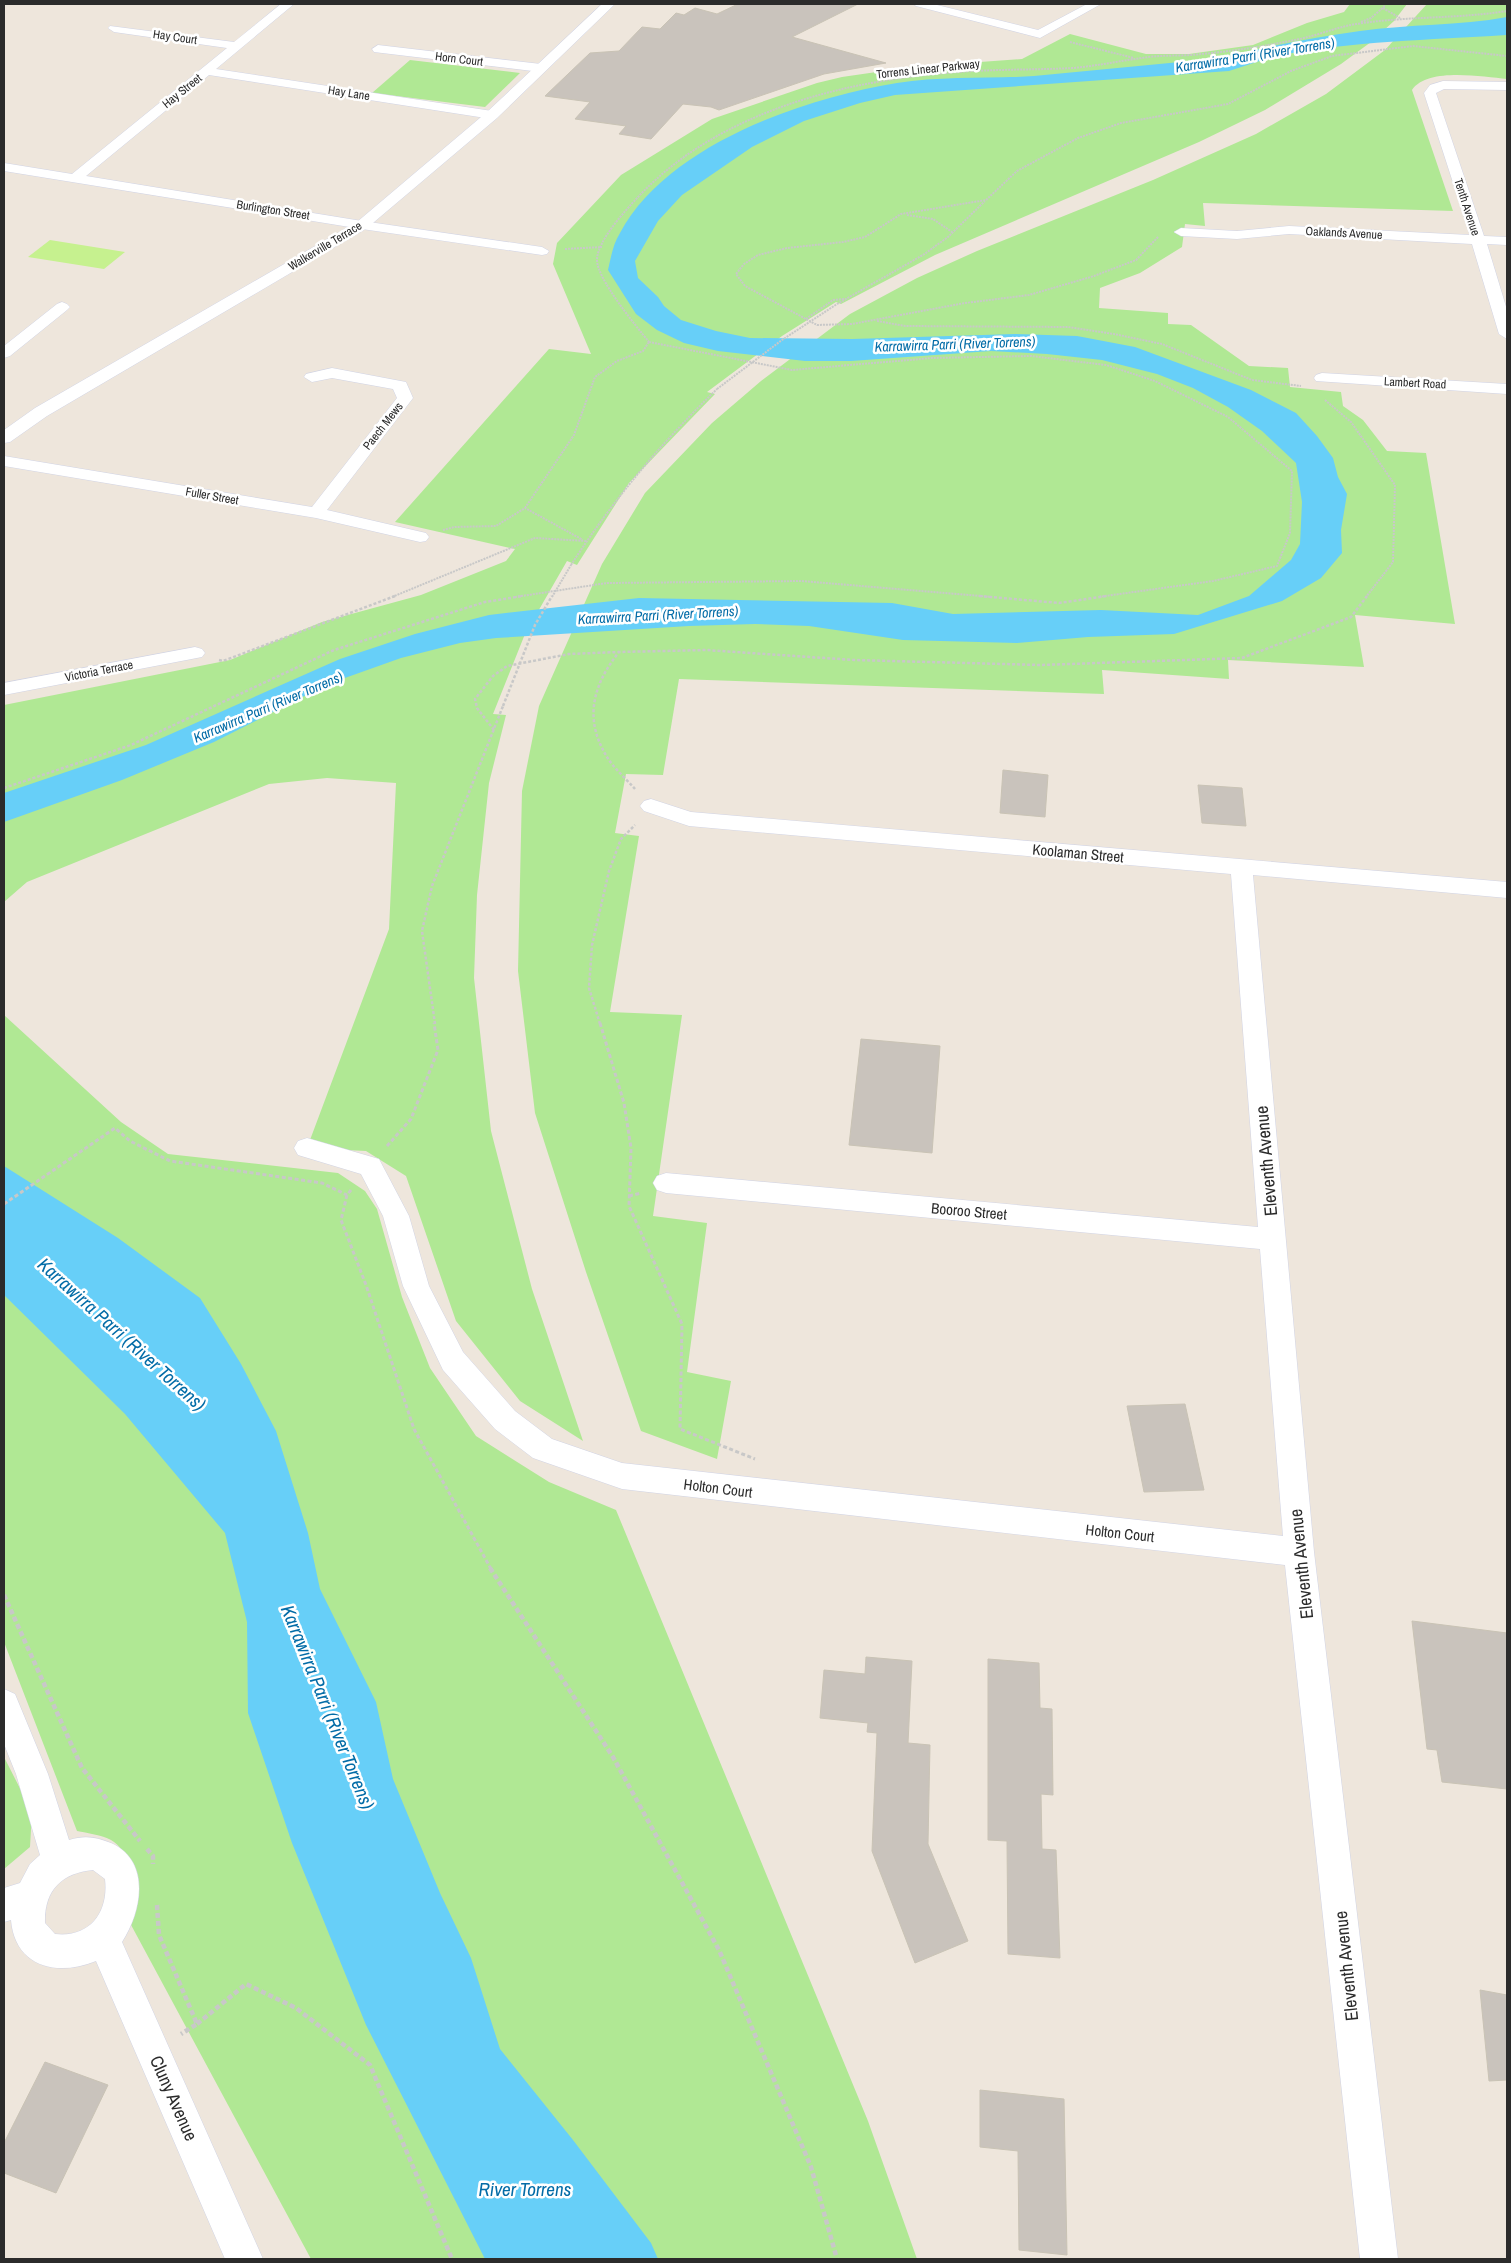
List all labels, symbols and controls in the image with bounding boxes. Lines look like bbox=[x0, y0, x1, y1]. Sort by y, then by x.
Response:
street label: Hay Court bbox=[152, 26, 198, 48]
water label: Karrawirra Parri (River Torrens) bbox=[1174, 34, 1336, 76]
street label: Horn Court bbox=[434, 48, 484, 70]
street label: Torrens Linear Parkway bbox=[875, 56, 981, 82]
street label: Hay Street bbox=[159, 70, 205, 112]
street label: Hay Lane bbox=[327, 82, 371, 104]
street label: Tenth Avenue bbox=[1450, 176, 1484, 238]
street label: Burlington Street bbox=[235, 196, 311, 224]
street label: Walkerville Terrace bbox=[285, 218, 365, 274]
street label: Oaklands Avenue bbox=[1305, 223, 1383, 243]
water label: Karrawirra Parri (River Torrens) bbox=[874, 332, 1036, 356]
street label: Lambert Road bbox=[1383, 373, 1447, 393]
street label: Paech Mews bbox=[359, 399, 407, 453]
street label: Fuller Street bbox=[184, 483, 240, 509]
water label: Karrawirra Parri (River Torrens) bbox=[577, 602, 739, 628]
street label: Victoria Terrace bbox=[64, 657, 134, 685]
water label: Karrawirra Parri (River Torrens) bbox=[190, 667, 346, 747]
street label: Koolaman Street bbox=[1031, 839, 1125, 868]
street label: Eleventh Avenue bbox=[1249, 1105, 1283, 1217]
street label: Booroo Street bbox=[930, 1197, 1008, 1225]
water label: Karrawirra Parri (River Torrens) bbox=[32, 1251, 212, 1417]
street label: Holton Court bbox=[682, 1473, 754, 1503]
street label: Eleventh Avenue bbox=[1283, 1508, 1319, 1620]
street label: Holton Court bbox=[1085, 1519, 1156, 1547]
water label: Karrawirra Parri (River Torrens) bbox=[275, 1601, 381, 1813]
street label: Eleventh Avenue bbox=[1328, 1910, 1364, 2022]
street label: Cluny Avenue bbox=[144, 2051, 204, 2145]
water label: River Torrens bbox=[479, 2176, 572, 2202]

